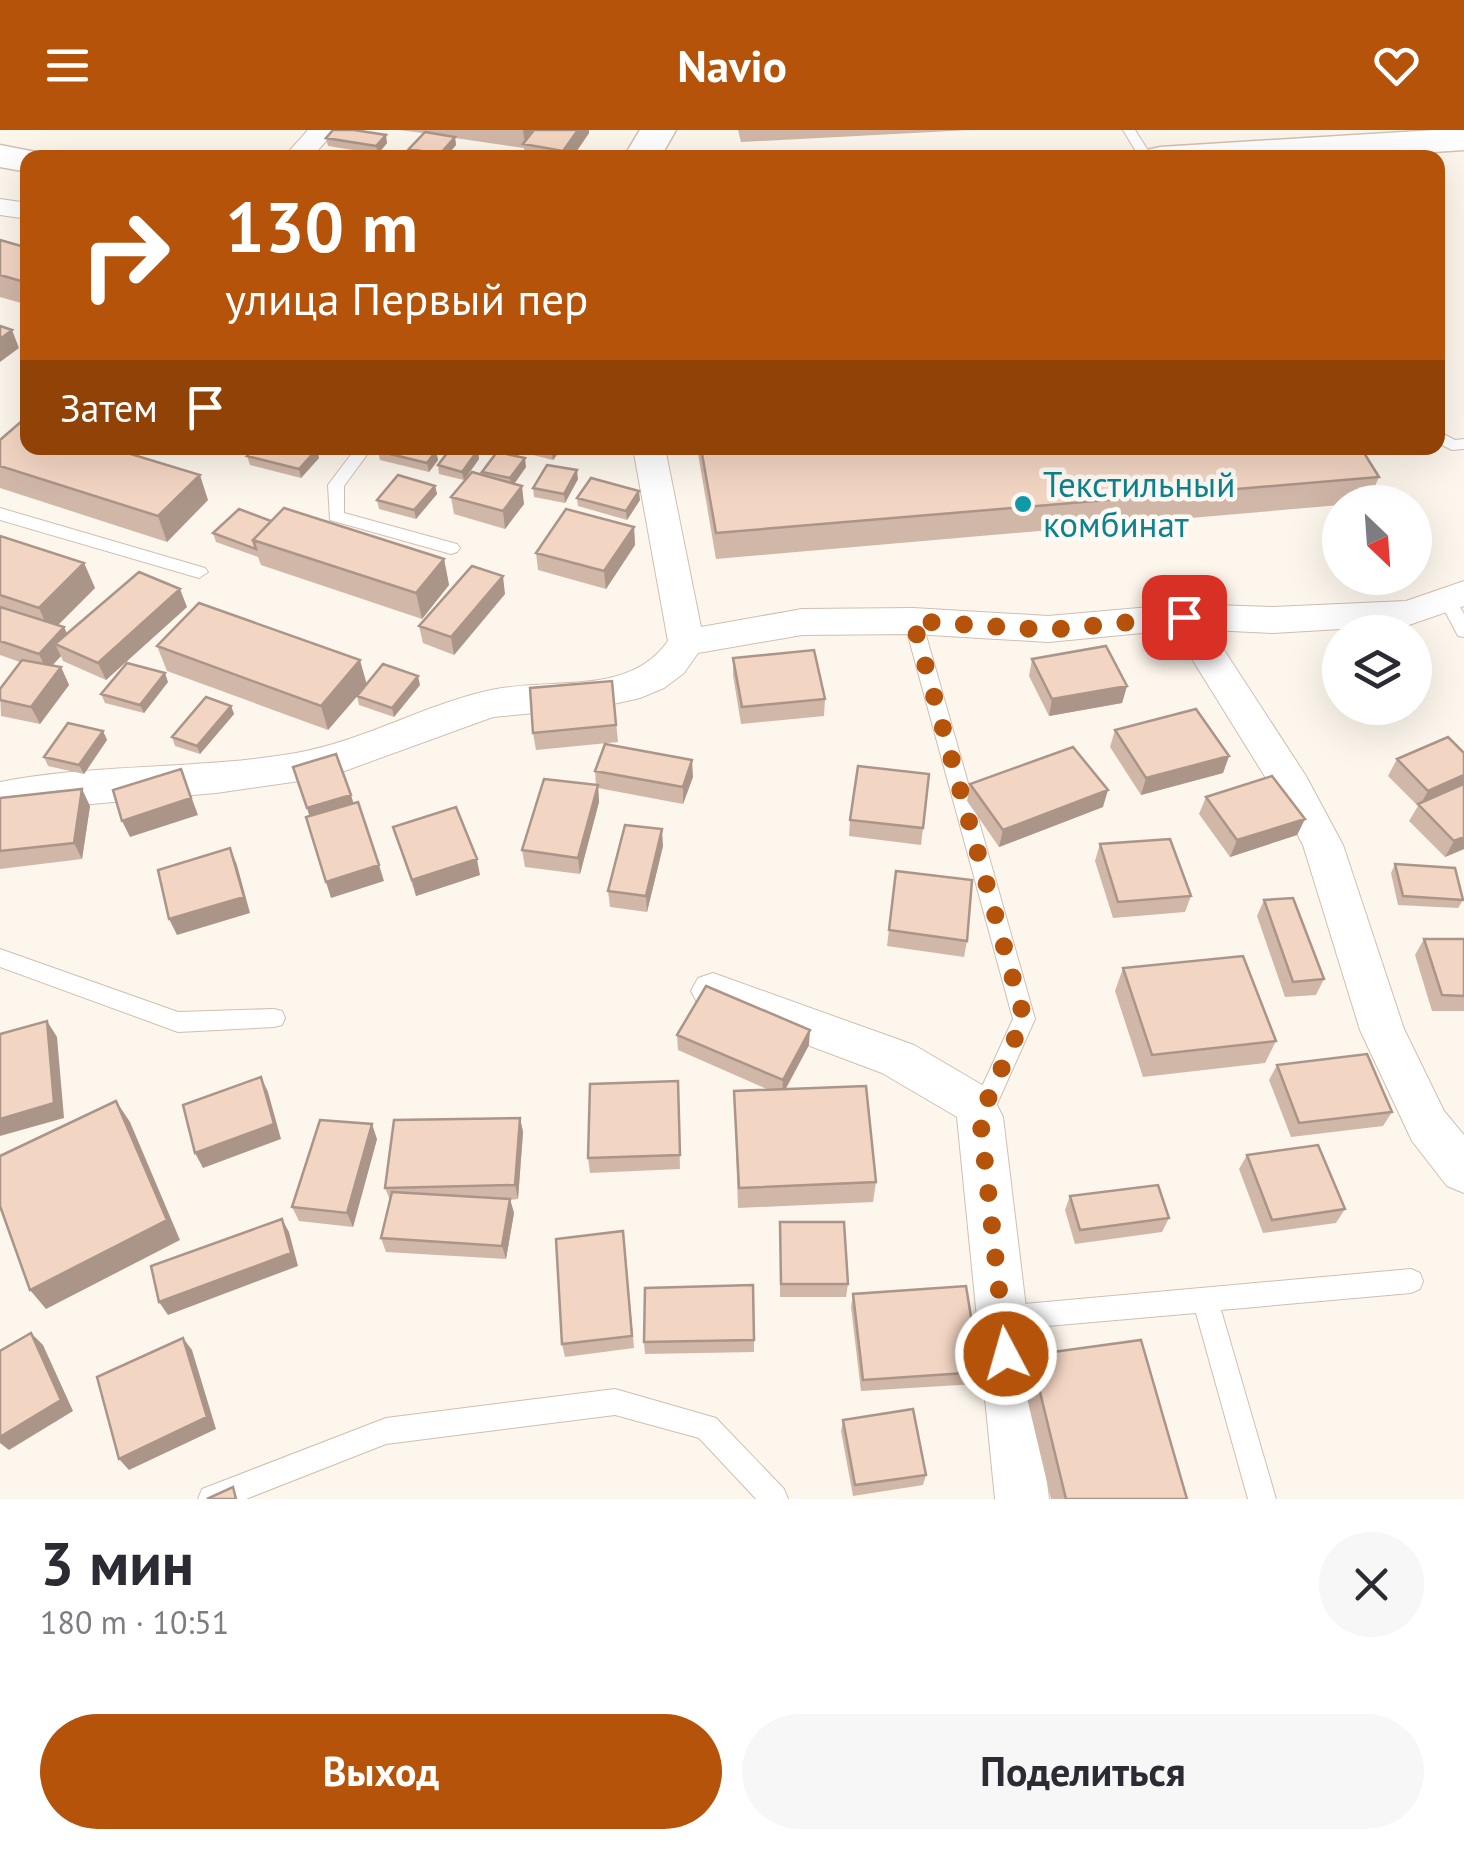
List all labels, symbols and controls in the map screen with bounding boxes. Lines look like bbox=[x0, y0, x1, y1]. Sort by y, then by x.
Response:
text: Navio bbox=[677, 36, 787, 94]
icon: menu bbox=[40, 38, 95, 93]
icon: heart bbox=[1369, 38, 1424, 93]
text: 130 m bbox=[225, 181, 418, 271]
icon: right bbox=[60, 190, 190, 320]
text: улица Первый пер bbox=[225, 269, 588, 327]
icon: arrive bbox=[178, 380, 233, 435]
text: Затем bbox=[60, 383, 158, 432]
place label: Текстильный комбинат bbox=[1043, 461, 1235, 547]
north arrow bbox=[1322, 485, 1432, 595]
map controls bbox=[1322, 485, 1432, 725]
marker: Текстильный комбинат bbox=[1012, 493, 1034, 515]
pin bbox=[1142, 575, 1227, 660]
icon: arrive bbox=[1157, 590, 1212, 645]
button: layers bbox=[1322, 615, 1432, 725]
position arrow bbox=[954, 1302, 1058, 1406]
text: 3 мин bbox=[40, 1524, 194, 1602]
button: close bbox=[1319, 1532, 1424, 1637]
text: 180 m · 10:51 bbox=[40, 1601, 229, 1643]
button: Выход bbox=[40, 1714, 722, 1829]
button: Поделиться bbox=[742, 1714, 1424, 1829]

